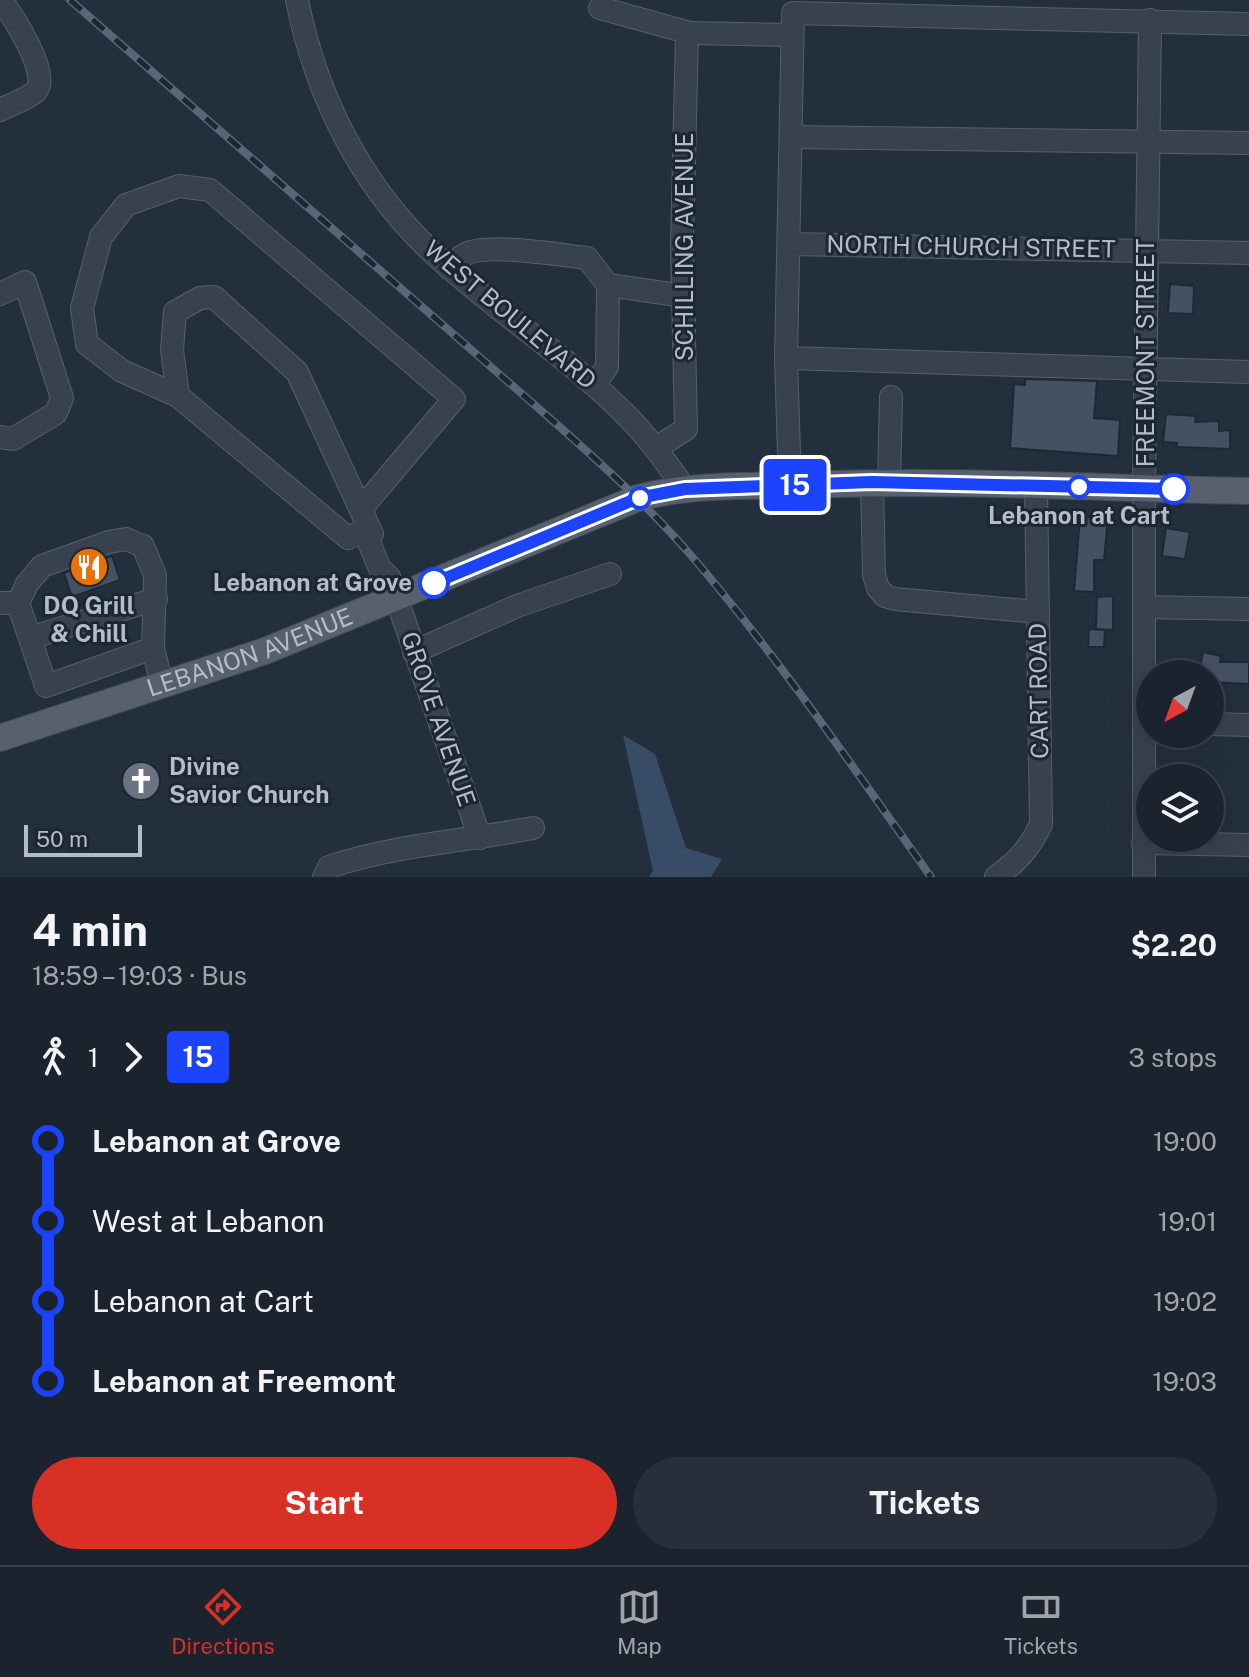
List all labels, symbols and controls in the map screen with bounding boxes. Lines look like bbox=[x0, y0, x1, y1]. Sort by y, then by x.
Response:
street label: SCHILLING AVENUE bbox=[670, 133, 698, 361]
street label: NORTH CHURCH STREET bbox=[826, 229, 1116, 263]
street label: WEST BOULEVARD bbox=[419, 234, 602, 394]
street label: FREEMONT STREET bbox=[1131, 239, 1159, 467]
line badge: 15 bbox=[759, 459, 831, 511]
text: 15 bbox=[780, 468, 810, 501]
unlabelled marker bbox=[1159, 474, 1189, 504]
marker: Lebanon at Cart bbox=[1068, 476, 1090, 498]
unlabelled marker bbox=[629, 487, 651, 509]
place label: Lebanon at Cart bbox=[988, 501, 1170, 529]
restaurant icon: DQ Grill & Chill bbox=[68, 546, 110, 588]
place label: Lebanon at Grove bbox=[213, 568, 412, 596]
marker: Lebanon at Grove bbox=[419, 568, 449, 598]
place label: DQ Grill & Chill bbox=[43, 591, 135, 647]
street label: LEBANON AVENUE bbox=[143, 602, 356, 702]
street label: CART ROAD bbox=[1023, 623, 1053, 759]
street label: GROVE AVENUE bbox=[396, 628, 482, 810]
north arrow bbox=[1136, 660, 1224, 748]
map controls bbox=[1136, 660, 1224, 852]
place label: Divine Savior Church bbox=[169, 752, 330, 808]
church icon: Divine Savior Church bbox=[120, 760, 162, 802]
button: layers bbox=[1136, 764, 1224, 852]
scale bar bbox=[24, 821, 142, 857]
text: 50 m bbox=[36, 826, 88, 852]
text: 4 min bbox=[32, 904, 148, 956]
text: $2.20 bbox=[1130, 927, 1217, 963]
text: 18:59 – 19:03 · Bus bbox=[32, 960, 247, 991]
icon: walk bbox=[32, 1035, 76, 1079]
icon: forward bbox=[111, 1035, 155, 1079]
text: 15 bbox=[183, 1040, 213, 1073]
text: 1 bbox=[88, 1042, 99, 1073]
text: 3 stops bbox=[1128, 1042, 1217, 1073]
text: Lebanon at Grove bbox=[92, 1123, 341, 1159]
text: 19:00 bbox=[1153, 1126, 1217, 1157]
text: West at Lebanon bbox=[92, 1203, 324, 1239]
text: 19:01 bbox=[1158, 1206, 1217, 1237]
text: Lebanon at Cart bbox=[92, 1283, 314, 1319]
text: 19:02 bbox=[1153, 1286, 1217, 1317]
text: Lebanon at Freemont bbox=[92, 1363, 396, 1399]
text: 19:03 bbox=[1152, 1366, 1217, 1397]
button: Start bbox=[32, 1457, 617, 1549]
button: Tickets bbox=[633, 1457, 1217, 1549]
tab: Directions bbox=[171, 1585, 275, 1659]
tab: Map bbox=[617, 1585, 662, 1659]
tab: Tickets bbox=[1004, 1585, 1078, 1659]

